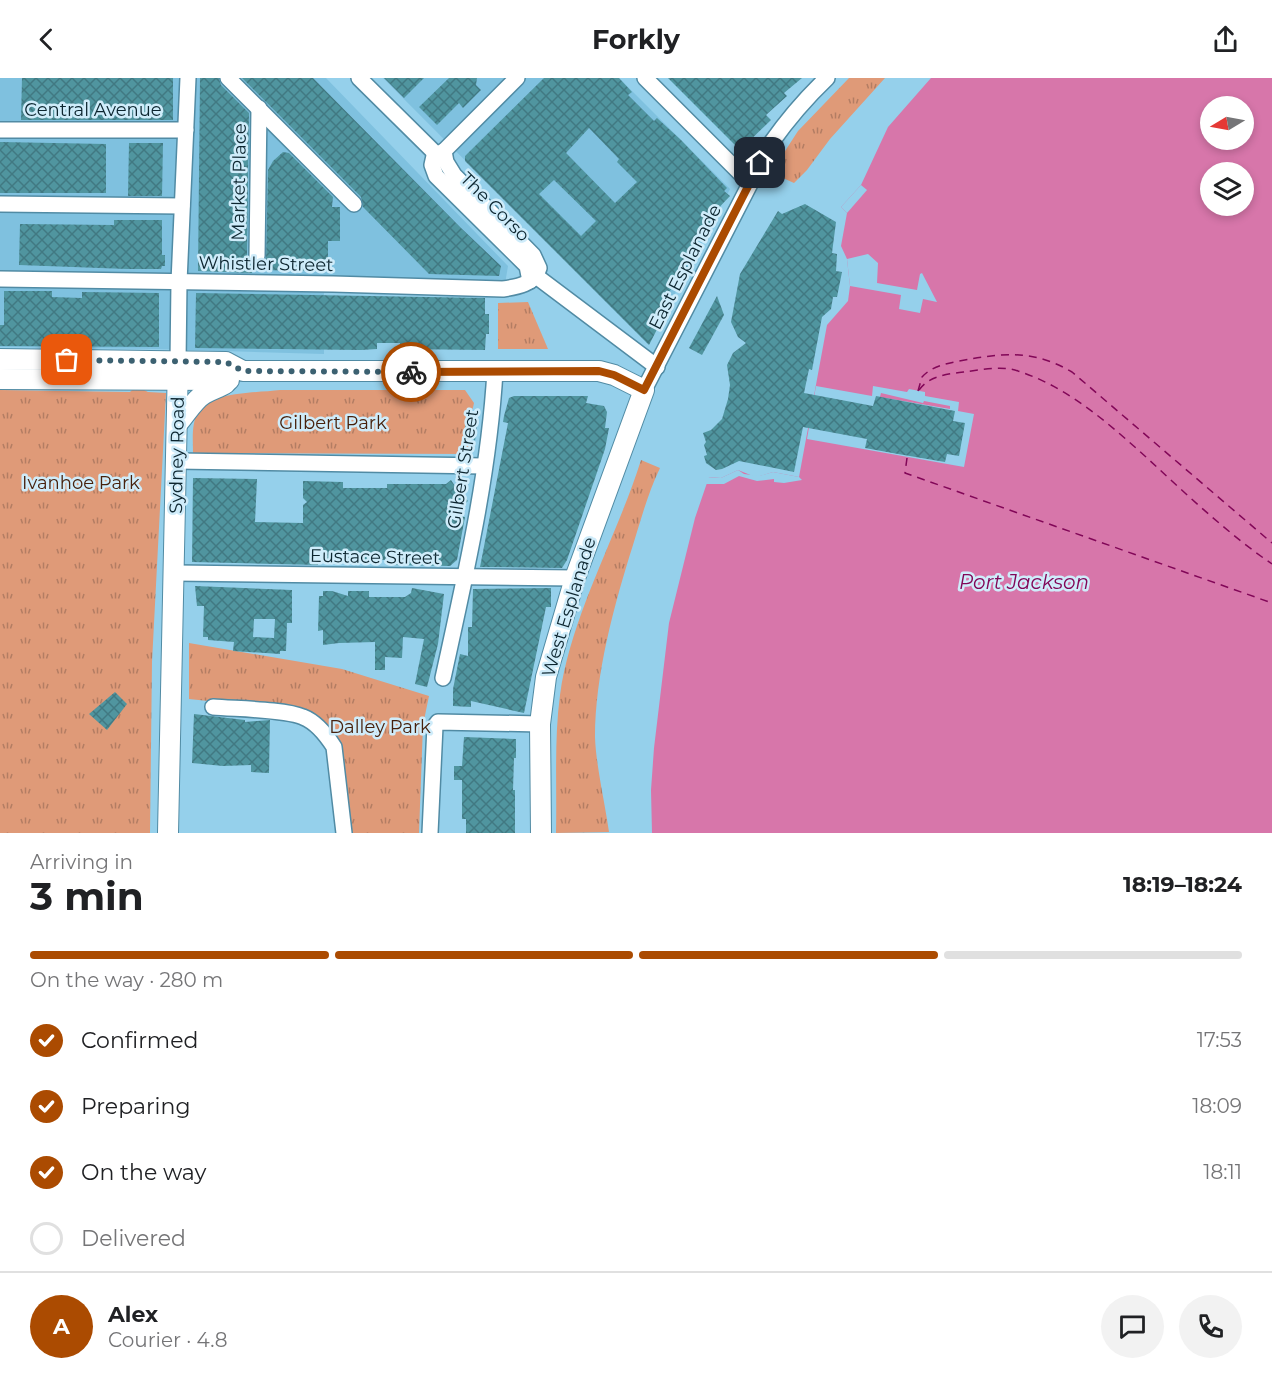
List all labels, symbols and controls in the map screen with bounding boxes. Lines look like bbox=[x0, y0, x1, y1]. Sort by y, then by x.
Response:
icon: back bbox=[30, 23, 63, 56]
text: Forkly bbox=[592, 23, 680, 56]
icon: share bbox=[1209, 23, 1242, 56]
north arrow bbox=[1200, 96, 1254, 150]
map controls bbox=[1200, 96, 1254, 216]
street label: Central Avenue bbox=[24, 99, 162, 121]
street label: Market Place bbox=[227, 123, 251, 241]
pin bbox=[734, 137, 785, 188]
icon: home bbox=[743, 146, 776, 179]
button: layers bbox=[1200, 162, 1254, 216]
street label: The Corso bbox=[456, 168, 534, 246]
street label: East Esplanade bbox=[644, 201, 726, 333]
street label: Whistler Street bbox=[198, 252, 334, 276]
pin bbox=[41, 334, 92, 385]
courier bbox=[381, 342, 441, 402]
icon: bag bbox=[50, 343, 83, 376]
icon: bike bbox=[395, 356, 428, 389]
street label: Sydney Road bbox=[165, 396, 189, 514]
street label: Gilbert Street bbox=[443, 408, 483, 530]
park label: Gilbert Park bbox=[279, 412, 387, 434]
park label: Ivanhoe Park bbox=[22, 472, 140, 494]
street label: West Esplanade bbox=[537, 534, 601, 680]
street label: Eustace Street bbox=[310, 545, 440, 569]
water label: Port Jackson bbox=[959, 570, 1089, 594]
park label: Dalley Park bbox=[329, 716, 431, 738]
text: Arriving in bbox=[30, 850, 133, 874]
text: 18:19–18:24 bbox=[1123, 871, 1242, 898]
text: 3 min bbox=[30, 872, 144, 920]
text: On the way · 280 m bbox=[30, 968, 223, 992]
icon: check bbox=[30, 1024, 63, 1057]
text: Confirmed bbox=[81, 1027, 198, 1054]
text: 17:53 bbox=[1197, 1028, 1242, 1052]
icon: check bbox=[30, 1090, 63, 1123]
text: Preparing bbox=[81, 1093, 190, 1120]
text: 18:09 bbox=[1192, 1094, 1242, 1118]
icon: check bbox=[30, 1156, 63, 1189]
text: On the way bbox=[81, 1159, 206, 1186]
text: 18:11 bbox=[1203, 1160, 1242, 1184]
text: Delivered bbox=[81, 1225, 186, 1252]
button: chat bbox=[1101, 1295, 1164, 1358]
button: phone bbox=[1179, 1295, 1242, 1358]
text: Alex bbox=[108, 1301, 158, 1328]
text: A bbox=[53, 1313, 70, 1340]
text: Courier · 4.8 bbox=[108, 1328, 227, 1352]

